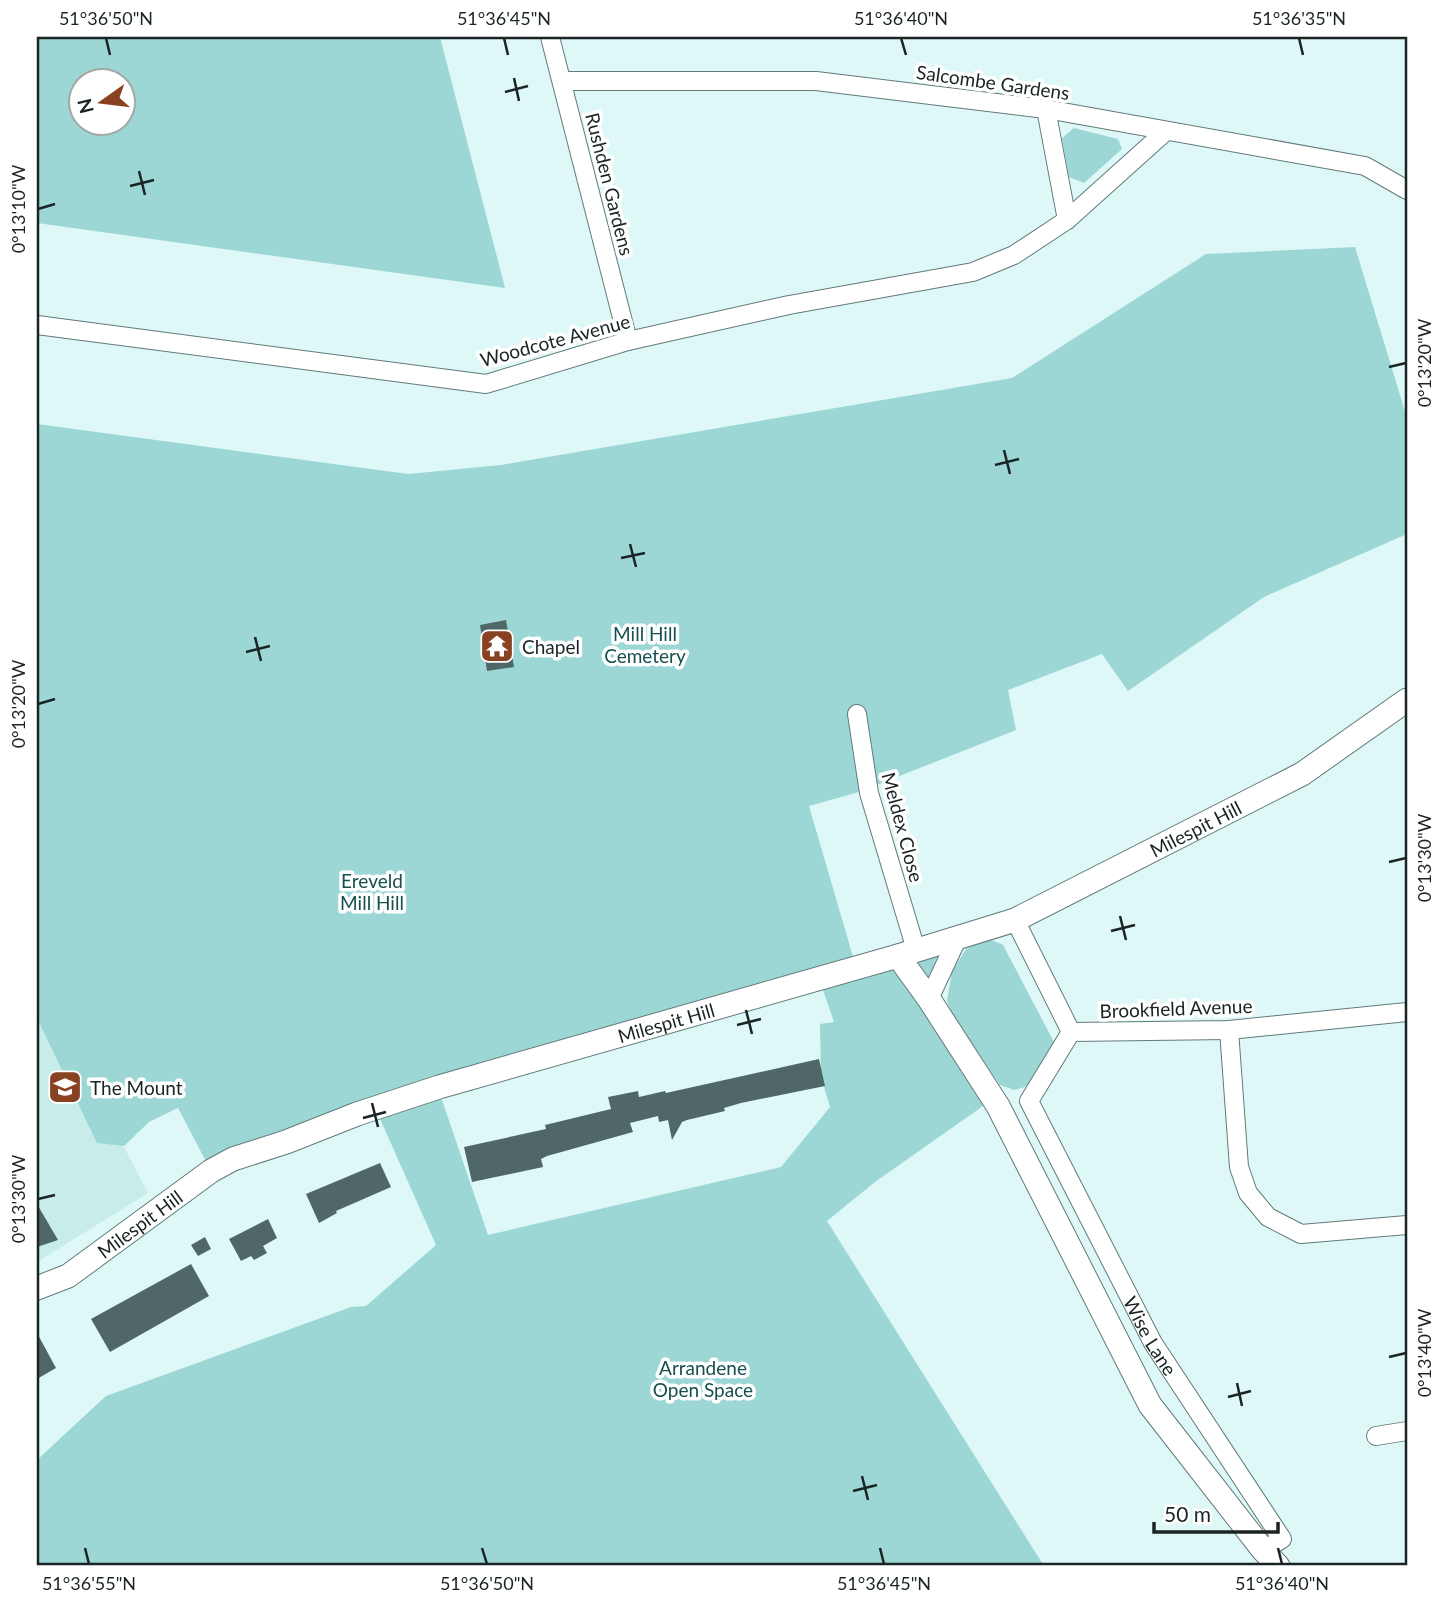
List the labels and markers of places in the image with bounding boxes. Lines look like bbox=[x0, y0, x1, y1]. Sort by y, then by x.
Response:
temple icon: Chapel bbox=[478, 627, 516, 665]
place label: Chapel bbox=[522, 635, 580, 658]
school or university icon: The Mount bbox=[46, 1068, 84, 1106]
place label: The Mount bbox=[90, 1076, 183, 1099]

